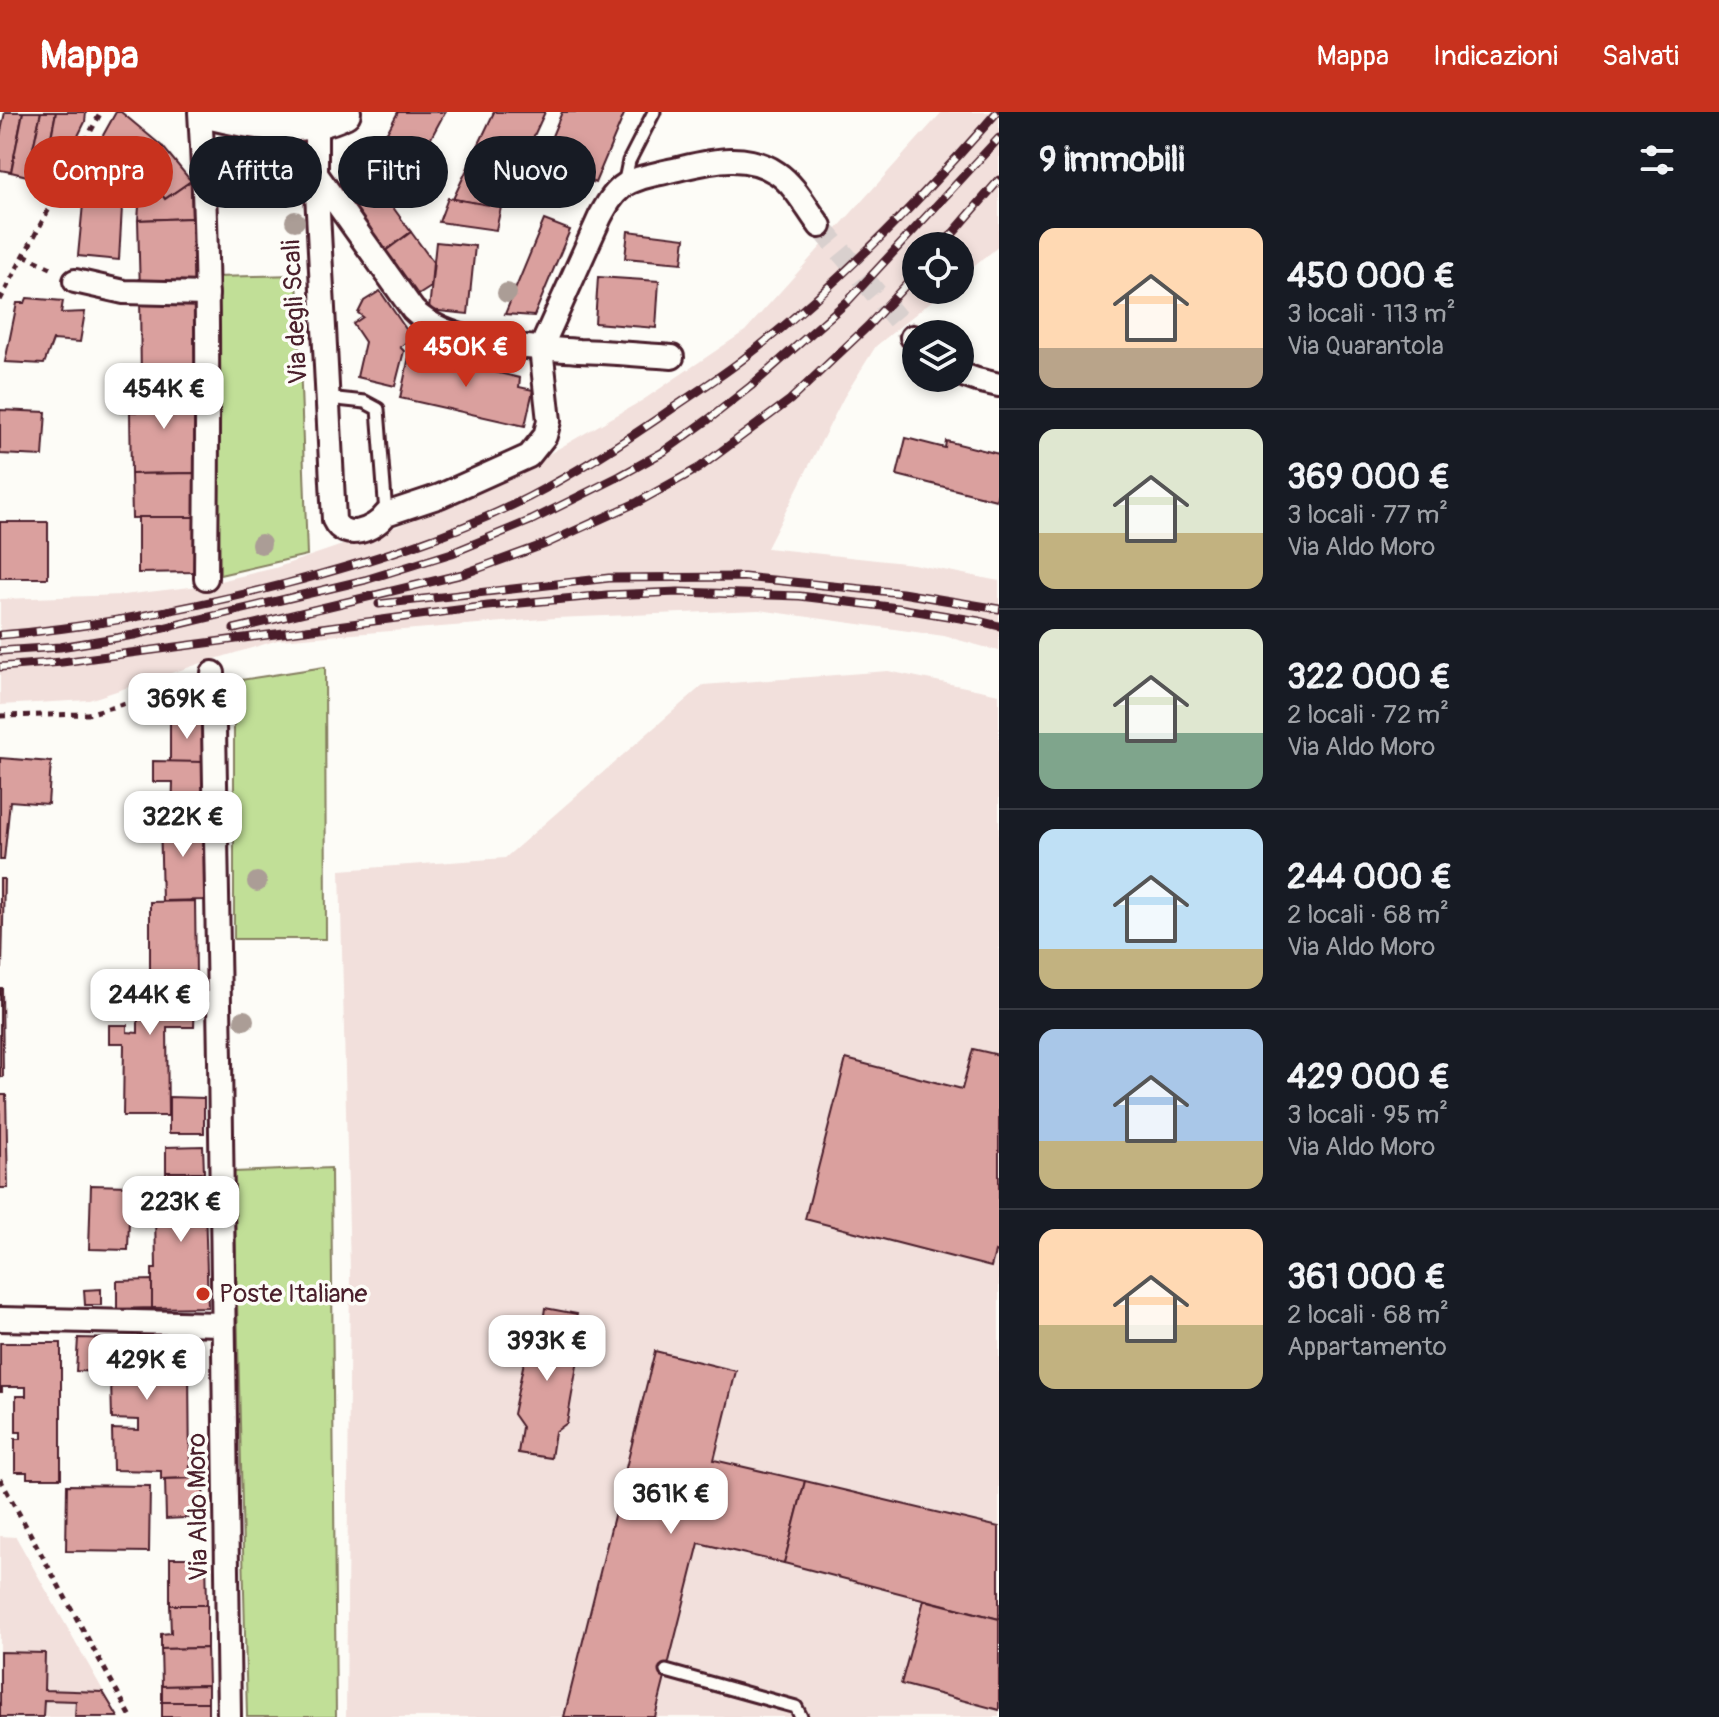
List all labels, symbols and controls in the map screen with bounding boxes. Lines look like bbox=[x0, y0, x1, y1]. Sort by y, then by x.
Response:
text: Mappa bbox=[40, 32, 139, 80]
text: Mappa bbox=[1316, 39, 1389, 74]
text: Indicazioni bbox=[1433, 39, 1558, 74]
text: Salvati bbox=[1602, 39, 1679, 74]
chip: Compra bbox=[24, 136, 173, 208]
chip: Affitta bbox=[189, 136, 322, 208]
chip: Filtri bbox=[338, 136, 448, 208]
chip: Nuovo bbox=[464, 136, 596, 208]
icon: filters bbox=[1635, 138, 1679, 182]
text: 9 immobili bbox=[1039, 139, 1185, 182]
map controls bbox=[902, 232, 974, 392]
button: locate bbox=[902, 232, 974, 304]
street label: Via degli Scali bbox=[275, 239, 315, 385]
text: 450 000 € bbox=[1287, 255, 1455, 298]
icon: home bbox=[1103, 260, 1199, 356]
text: 3 locali · 113 m² bbox=[1287, 298, 1456, 330]
button: layers bbox=[902, 320, 974, 392]
pin: 450K € bbox=[401, 321, 531, 389]
text: Via Quarantola bbox=[1287, 330, 1444, 362]
text: 450K € bbox=[423, 331, 509, 363]
pin: 454K € bbox=[99, 363, 229, 431]
text: 454K € bbox=[123, 373, 205, 405]
text: 369 000 € bbox=[1287, 456, 1450, 499]
icon: home bbox=[1103, 461, 1199, 557]
text: 3 locali · 77 m² bbox=[1287, 499, 1448, 531]
text: Via Aldo Moro bbox=[1287, 531, 1435, 563]
text: 322 000 € bbox=[1287, 656, 1451, 699]
icon: home bbox=[1103, 661, 1199, 757]
pin: 369K € bbox=[122, 673, 252, 741]
text: 369K € bbox=[146, 683, 228, 715]
text: 2 locali · 72 m² bbox=[1287, 699, 1449, 731]
text: Via Aldo Moro bbox=[1287, 731, 1435, 763]
pin: 322K € bbox=[118, 791, 248, 859]
text: 322K € bbox=[142, 801, 224, 833]
text: 244 000 € bbox=[1287, 856, 1452, 899]
icon: home bbox=[1103, 861, 1199, 957]
text: 2 locali · 68 m² bbox=[1287, 899, 1449, 931]
text: Via Aldo Moro bbox=[1287, 931, 1435, 963]
pin: 244K € bbox=[85, 969, 215, 1037]
text: 244K € bbox=[108, 979, 192, 1011]
text: 429 000 € bbox=[1287, 1056, 1450, 1099]
icon: home bbox=[1103, 1061, 1199, 1157]
text: 3 locali · 95 m² bbox=[1287, 1099, 1448, 1131]
text: Via Aldo Moro bbox=[1287, 1131, 1435, 1163]
pin: 223K € bbox=[116, 1176, 246, 1244]
text: 223K € bbox=[140, 1186, 222, 1218]
text: 361 000 € bbox=[1287, 1256, 1446, 1299]
icon: home bbox=[1103, 1261, 1199, 1357]
place label: Poste Italiane bbox=[219, 1278, 368, 1310]
marker: Poste Italiane bbox=[194, 1285, 212, 1303]
text: 2 locali · 68 m² bbox=[1287, 1299, 1449, 1331]
pin: 393K € bbox=[482, 1315, 612, 1383]
text: 393K € bbox=[507, 1325, 587, 1357]
text: Appartamento bbox=[1287, 1331, 1447, 1363]
pin: 429K € bbox=[82, 1334, 212, 1402]
text: 429K € bbox=[106, 1344, 188, 1376]
street label: Via Aldo Moro bbox=[181, 1433, 215, 1581]
pin: 361K € bbox=[606, 1468, 736, 1536]
text: 361K € bbox=[632, 1478, 710, 1510]

